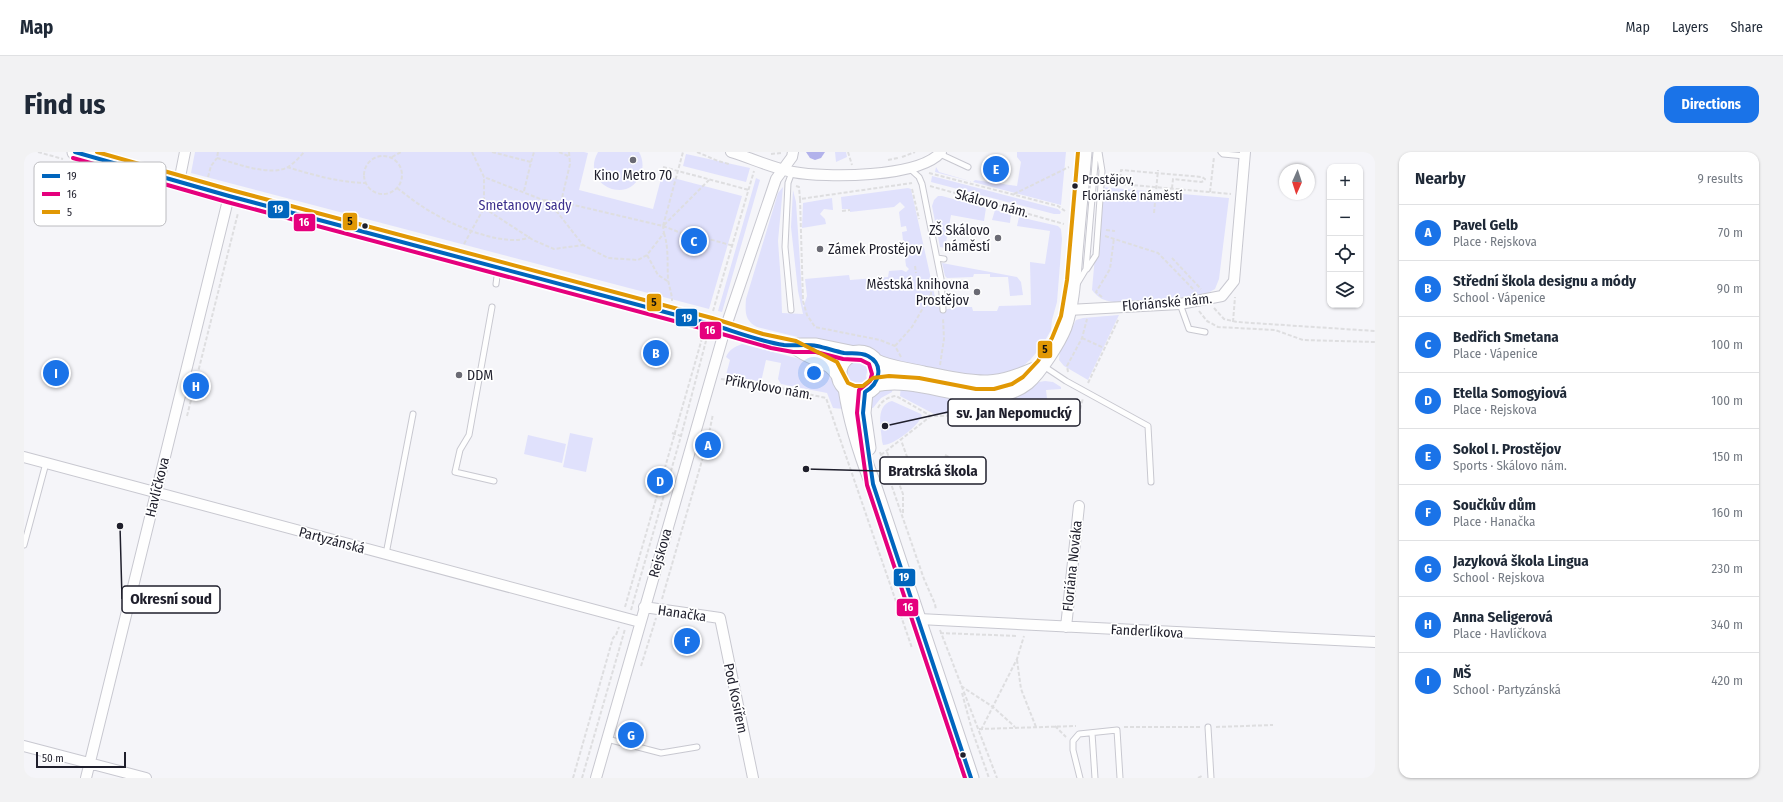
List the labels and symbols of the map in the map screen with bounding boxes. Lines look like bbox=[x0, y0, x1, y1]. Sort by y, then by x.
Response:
pin: E bbox=[983, 154, 1009, 184]
marker: Kino Metro 70 bbox=[628, 155, 638, 165]
legend bbox=[34, 162, 166, 226]
north arrow bbox=[1279, 164, 1315, 200]
place label: Kino Metro 70 bbox=[594, 167, 672, 184]
text: 19 bbox=[67, 170, 77, 183]
place label: Prostějov, Floriánské náměstí bbox=[1082, 172, 1183, 203]
marker: Prostějov, Floriánské náměstí bbox=[1070, 181, 1080, 191]
street label: Skálovo nám. bbox=[953, 185, 1031, 221]
text: 16 bbox=[67, 188, 77, 201]
park label: Smetanovy sady bbox=[479, 197, 572, 214]
line badge: 19 bbox=[267, 200, 290, 219]
text: 19 bbox=[273, 203, 283, 216]
text: 5 bbox=[67, 206, 72, 219]
line badge: 5 bbox=[342, 212, 358, 231]
line badge: 16 bbox=[293, 213, 316, 232]
text: 5 bbox=[347, 215, 353, 228]
text: 16 bbox=[299, 216, 309, 229]
unlabelled marker bbox=[360, 221, 370, 231]
place label: ZŠ Skálovo náměstí bbox=[929, 221, 990, 255]
pin: C bbox=[681, 226, 707, 256]
marker: ZŠ Skálovo náměstí bbox=[993, 233, 1003, 243]
place label: Zámek Prostějov bbox=[828, 241, 923, 258]
marker: Zámek Prostějov bbox=[815, 244, 825, 254]
place label: Městská knihovna Prostějov bbox=[867, 276, 970, 309]
marker: Městská knihovna Prostějov bbox=[972, 287, 982, 297]
street label: Floriánské nám. bbox=[1121, 290, 1213, 315]
line badge: 5 bbox=[646, 293, 662, 312]
text: 5 bbox=[651, 296, 657, 309]
line badge: 19 bbox=[675, 308, 698, 327]
text: 19 bbox=[682, 312, 692, 325]
line badge: 16 bbox=[699, 321, 722, 340]
text: 16 bbox=[705, 324, 715, 337]
pin: B bbox=[643, 338, 669, 368]
line badge: 5 bbox=[1037, 340, 1053, 359]
text: 5 bbox=[1042, 343, 1048, 356]
pin: I bbox=[43, 358, 69, 388]
your location bbox=[804, 363, 824, 383]
place label: DDM bbox=[467, 367, 493, 384]
marker: DDM bbox=[454, 370, 464, 380]
pin: H bbox=[183, 371, 209, 401]
street label: Přikrylovo nám. bbox=[724, 371, 814, 404]
callout: sv. Jan Nepomucký bbox=[948, 399, 1080, 426]
text: sv. Jan Nepomucký bbox=[956, 404, 1073, 422]
pin: A bbox=[695, 430, 721, 460]
street label: Havlíčkova bbox=[142, 455, 173, 519]
callout: Bratrská škola bbox=[880, 457, 986, 484]
text: Bratrská škola bbox=[888, 462, 978, 480]
pin: D bbox=[647, 466, 673, 496]
street label: Floriána Nováka bbox=[1059, 519, 1086, 613]
street label: Partyzánská bbox=[297, 523, 367, 558]
street label: Rejskova bbox=[645, 526, 676, 580]
line badge: 19 bbox=[893, 568, 916, 587]
text: 19 bbox=[899, 571, 909, 584]
callout: Okresní soud bbox=[122, 586, 220, 613]
text: Okresní soud bbox=[130, 590, 212, 608]
line badge: 16 bbox=[896, 598, 919, 617]
text: 16 bbox=[903, 601, 913, 614]
street label: Hanačka bbox=[657, 602, 707, 625]
street label: Fanderlíkova bbox=[1110, 621, 1184, 642]
pin: F bbox=[674, 626, 700, 656]
street label: Pod Kosířem bbox=[720, 661, 751, 735]
pin: G bbox=[618, 720, 644, 750]
scale bar bbox=[36, 750, 126, 769]
unlabelled marker bbox=[958, 750, 968, 760]

